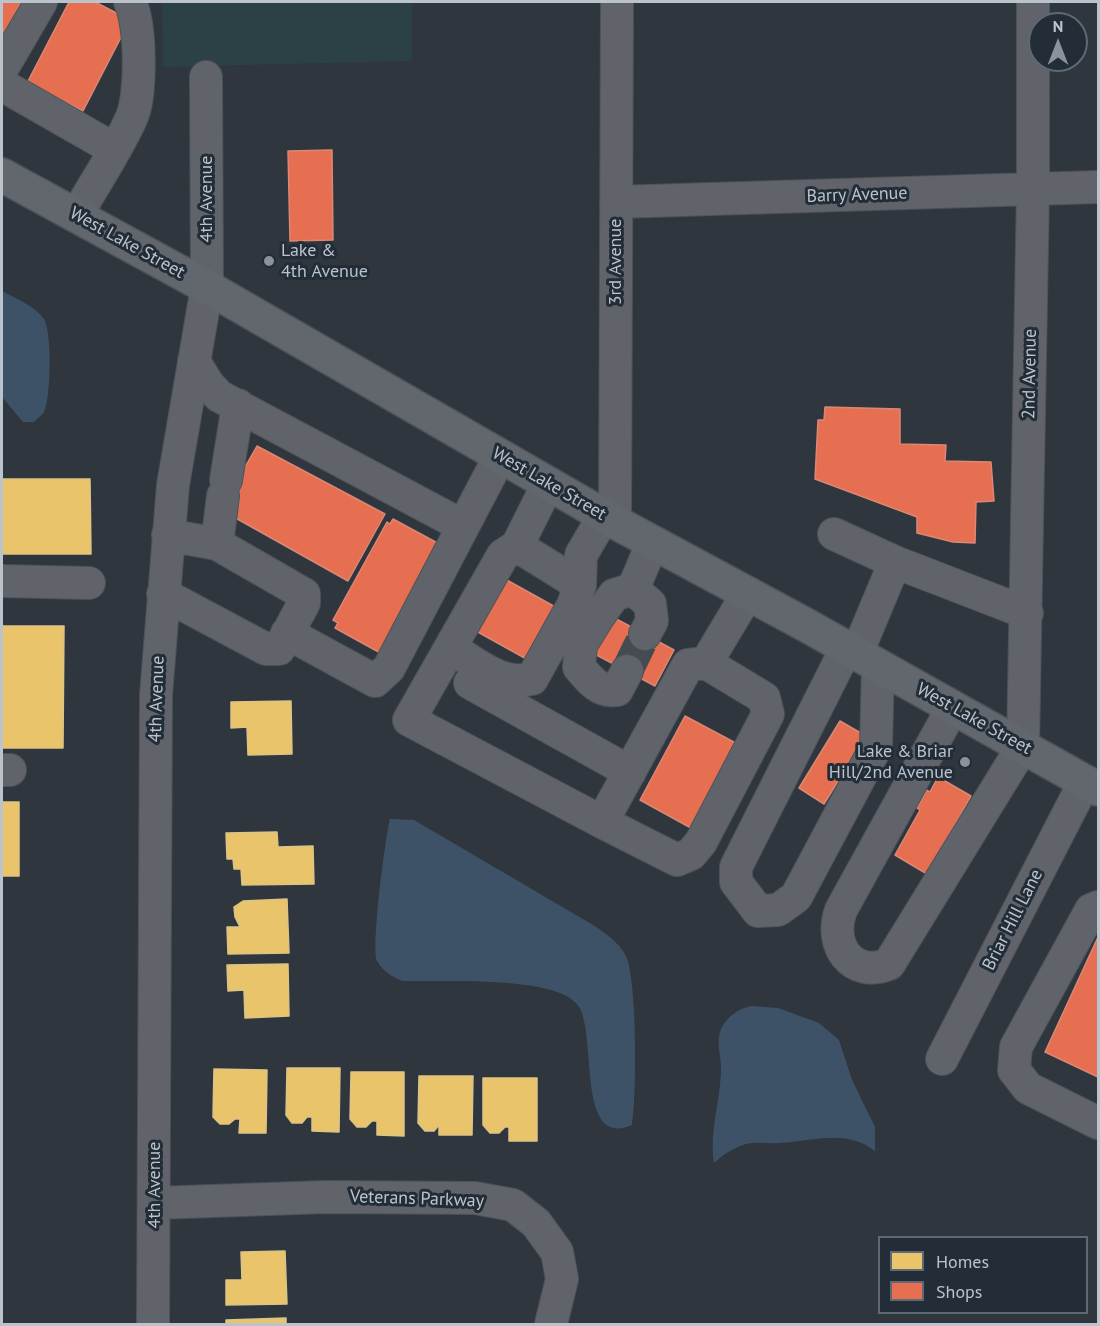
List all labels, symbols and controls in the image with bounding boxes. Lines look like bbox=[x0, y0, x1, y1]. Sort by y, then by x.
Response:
north arrow bbox=[1028, 12, 1088, 72]
text: N bbox=[1053, 16, 1063, 36]
street label: 4th Avenue bbox=[196, 156, 218, 242]
street label: Barry Avenue bbox=[806, 182, 908, 208]
street label: West Lake Street bbox=[66, 203, 188, 283]
street label: 3rd Avenue bbox=[605, 219, 627, 305]
place label: Lake & 4th Avenue bbox=[281, 240, 368, 282]
marker: Lake & 4th Avenue bbox=[262, 254, 276, 268]
street label: 2nd Avenue bbox=[1018, 329, 1042, 419]
street label: West Lake Street bbox=[488, 443, 610, 525]
street label: 4th Avenue bbox=[145, 655, 169, 743]
street label: West Lake Street bbox=[913, 679, 1035, 759]
place label: Lake & Briar Hill/2nd Avenue bbox=[829, 741, 953, 783]
marker: Lake & Briar Hill/2nd Avenue bbox=[958, 755, 972, 769]
street label: Briar Hill Lane bbox=[978, 866, 1048, 974]
street label: 4th Avenue bbox=[144, 1142, 166, 1228]
street label: Veterans Parkway bbox=[350, 1186, 484, 1212]
legend bbox=[878, 1236, 1088, 1314]
text: Homes bbox=[936, 1250, 989, 1273]
text: Shops bbox=[936, 1280, 982, 1303]

